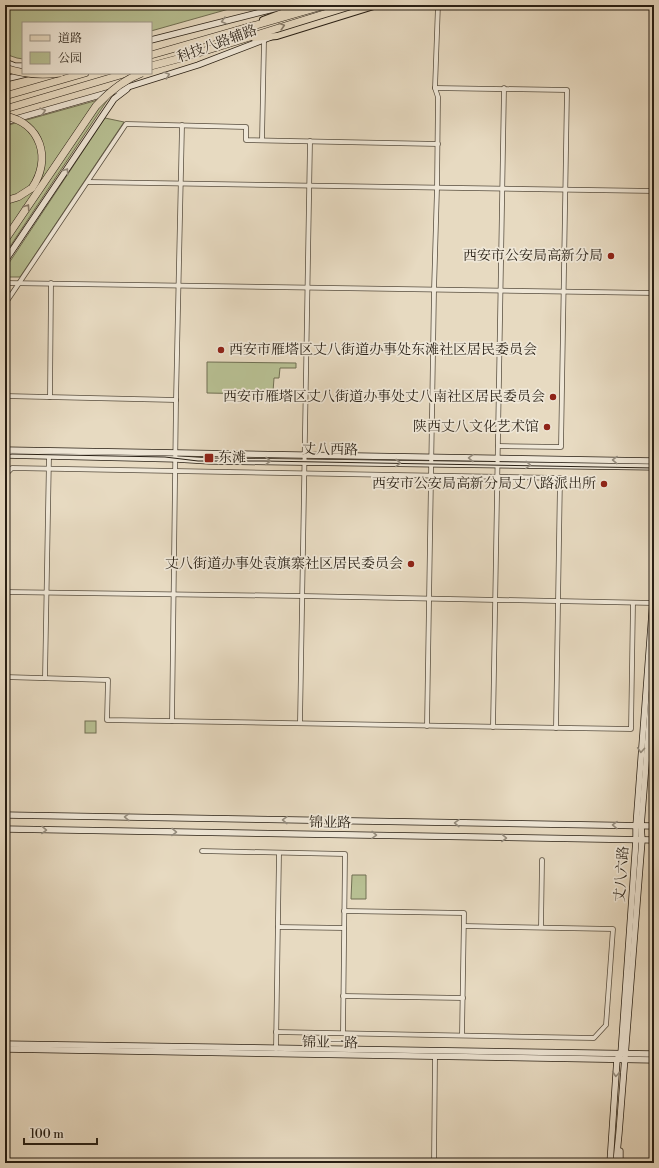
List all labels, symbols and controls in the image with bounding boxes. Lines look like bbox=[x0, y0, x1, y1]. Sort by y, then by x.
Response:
one-way arrow bbox=[221, 16, 228, 25]
street label: 科技八路辅路 bbox=[174, 21, 260, 67]
legend bbox=[22, 22, 152, 74]
one-way arrow bbox=[278, 22, 285, 31]
text: 道路 bbox=[58, 31, 82, 46]
text: 公园 bbox=[58, 51, 82, 66]
one-way arrow bbox=[164, 71, 171, 80]
one-way arrow bbox=[39, 107, 46, 116]
one-way arrow bbox=[61, 168, 69, 175]
one-way arrow bbox=[22, 205, 29, 212]
place label: 西安市公安局高新分局 bbox=[463, 247, 603, 265]
marker: 西安市公安局高新分局 bbox=[606, 251, 616, 261]
place label: 西安市雁塔区丈八街道办事处东滩社区居民委员会 bbox=[229, 341, 537, 359]
marker: 西安市雁塔区丈八街道办事处东滩社区居民委员会 bbox=[216, 345, 226, 355]
place label: 西安市雁塔区丈八街道办事处丈八南社区居民委员会 bbox=[223, 388, 545, 406]
marker: 西安市雁塔区丈八街道办事处丈八南社区居民委员会 bbox=[548, 392, 558, 402]
place label: 陕西丈八文化艺术馆 bbox=[413, 418, 539, 436]
marker: 陕西丈八文化艺术馆 bbox=[542, 422, 552, 432]
street label: 丈八西路 bbox=[302, 441, 358, 459]
place label: 东滩 bbox=[218, 449, 246, 467]
marker: 东滩 bbox=[203, 452, 215, 464]
one-way arrow bbox=[468, 454, 474, 462]
one-way arrow bbox=[612, 456, 618, 465]
one-way arrow bbox=[265, 457, 271, 465]
one-way arrow bbox=[395, 459, 401, 467]
one-way arrow bbox=[525, 461, 531, 469]
place label: 西安市公安局高新分局丈八路派出所 bbox=[372, 475, 596, 493]
marker: 西安市公安局高新分局丈八路派出所 bbox=[599, 479, 609, 489]
place label: 丈八街道办事处袁旗寨社区居民委员会 bbox=[165, 555, 403, 573]
marker: 丈八街道办事处袁旗寨社区居民委员会 bbox=[406, 559, 416, 569]
one-way arrow bbox=[637, 747, 646, 753]
one-way arrow bbox=[124, 813, 130, 821]
street label: 锦业路 bbox=[309, 814, 351, 832]
one-way arrow bbox=[282, 816, 288, 824]
one-way arrow bbox=[454, 819, 460, 827]
one-way arrow bbox=[612, 821, 618, 830]
one-way arrow bbox=[41, 826, 47, 834]
one-way arrow bbox=[171, 828, 177, 836]
one-way arrow bbox=[371, 831, 377, 840]
one-way arrow bbox=[501, 833, 507, 842]
street label: 丈八六路 bbox=[611, 845, 633, 903]
street label: 锦业一路 bbox=[302, 1034, 358, 1052]
one-way arrow bbox=[611, 1071, 620, 1077]
scale bar bbox=[24, 1120, 97, 1146]
text: 100 m bbox=[30, 1127, 64, 1142]

